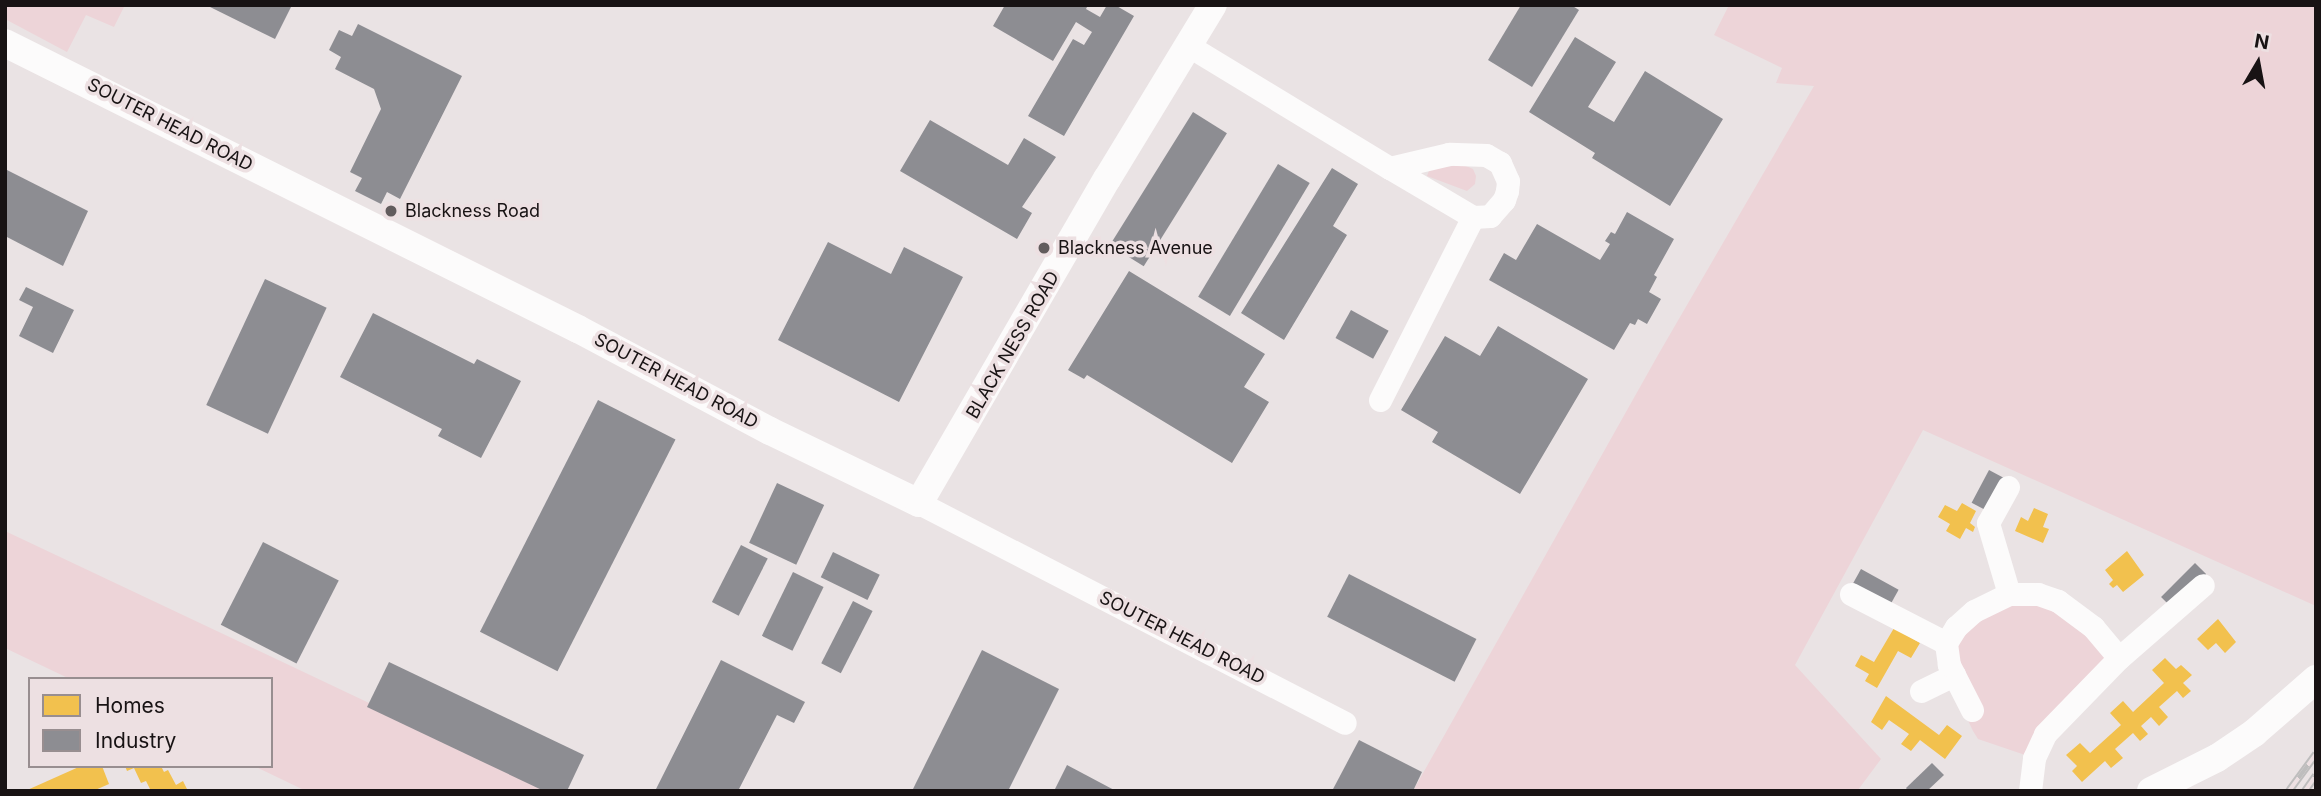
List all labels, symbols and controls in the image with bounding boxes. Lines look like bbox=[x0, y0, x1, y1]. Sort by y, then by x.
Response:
north arrow bbox=[2223, 28, 2293, 98]
text: N bbox=[2253, 29, 2271, 54]
street label: SOUTER HEAD ROAD bbox=[84, 74, 256, 176]
place label: Blackness Road bbox=[405, 200, 540, 222]
marker: Blackness Road bbox=[383, 203, 399, 219]
place label: Blackness Avenue bbox=[1058, 237, 1213, 259]
marker: Blackness Avenue bbox=[1036, 240, 1052, 256]
street label: BLACK NESS ROAD bbox=[962, 267, 1064, 423]
street label: SOUTER HEAD ROAD bbox=[590, 329, 762, 433]
street label: SOUTER HEAD ROAD bbox=[1096, 587, 1268, 689]
legend bbox=[28, 677, 273, 768]
text: Homes bbox=[95, 693, 165, 718]
text: Industry bbox=[95, 728, 176, 753]

